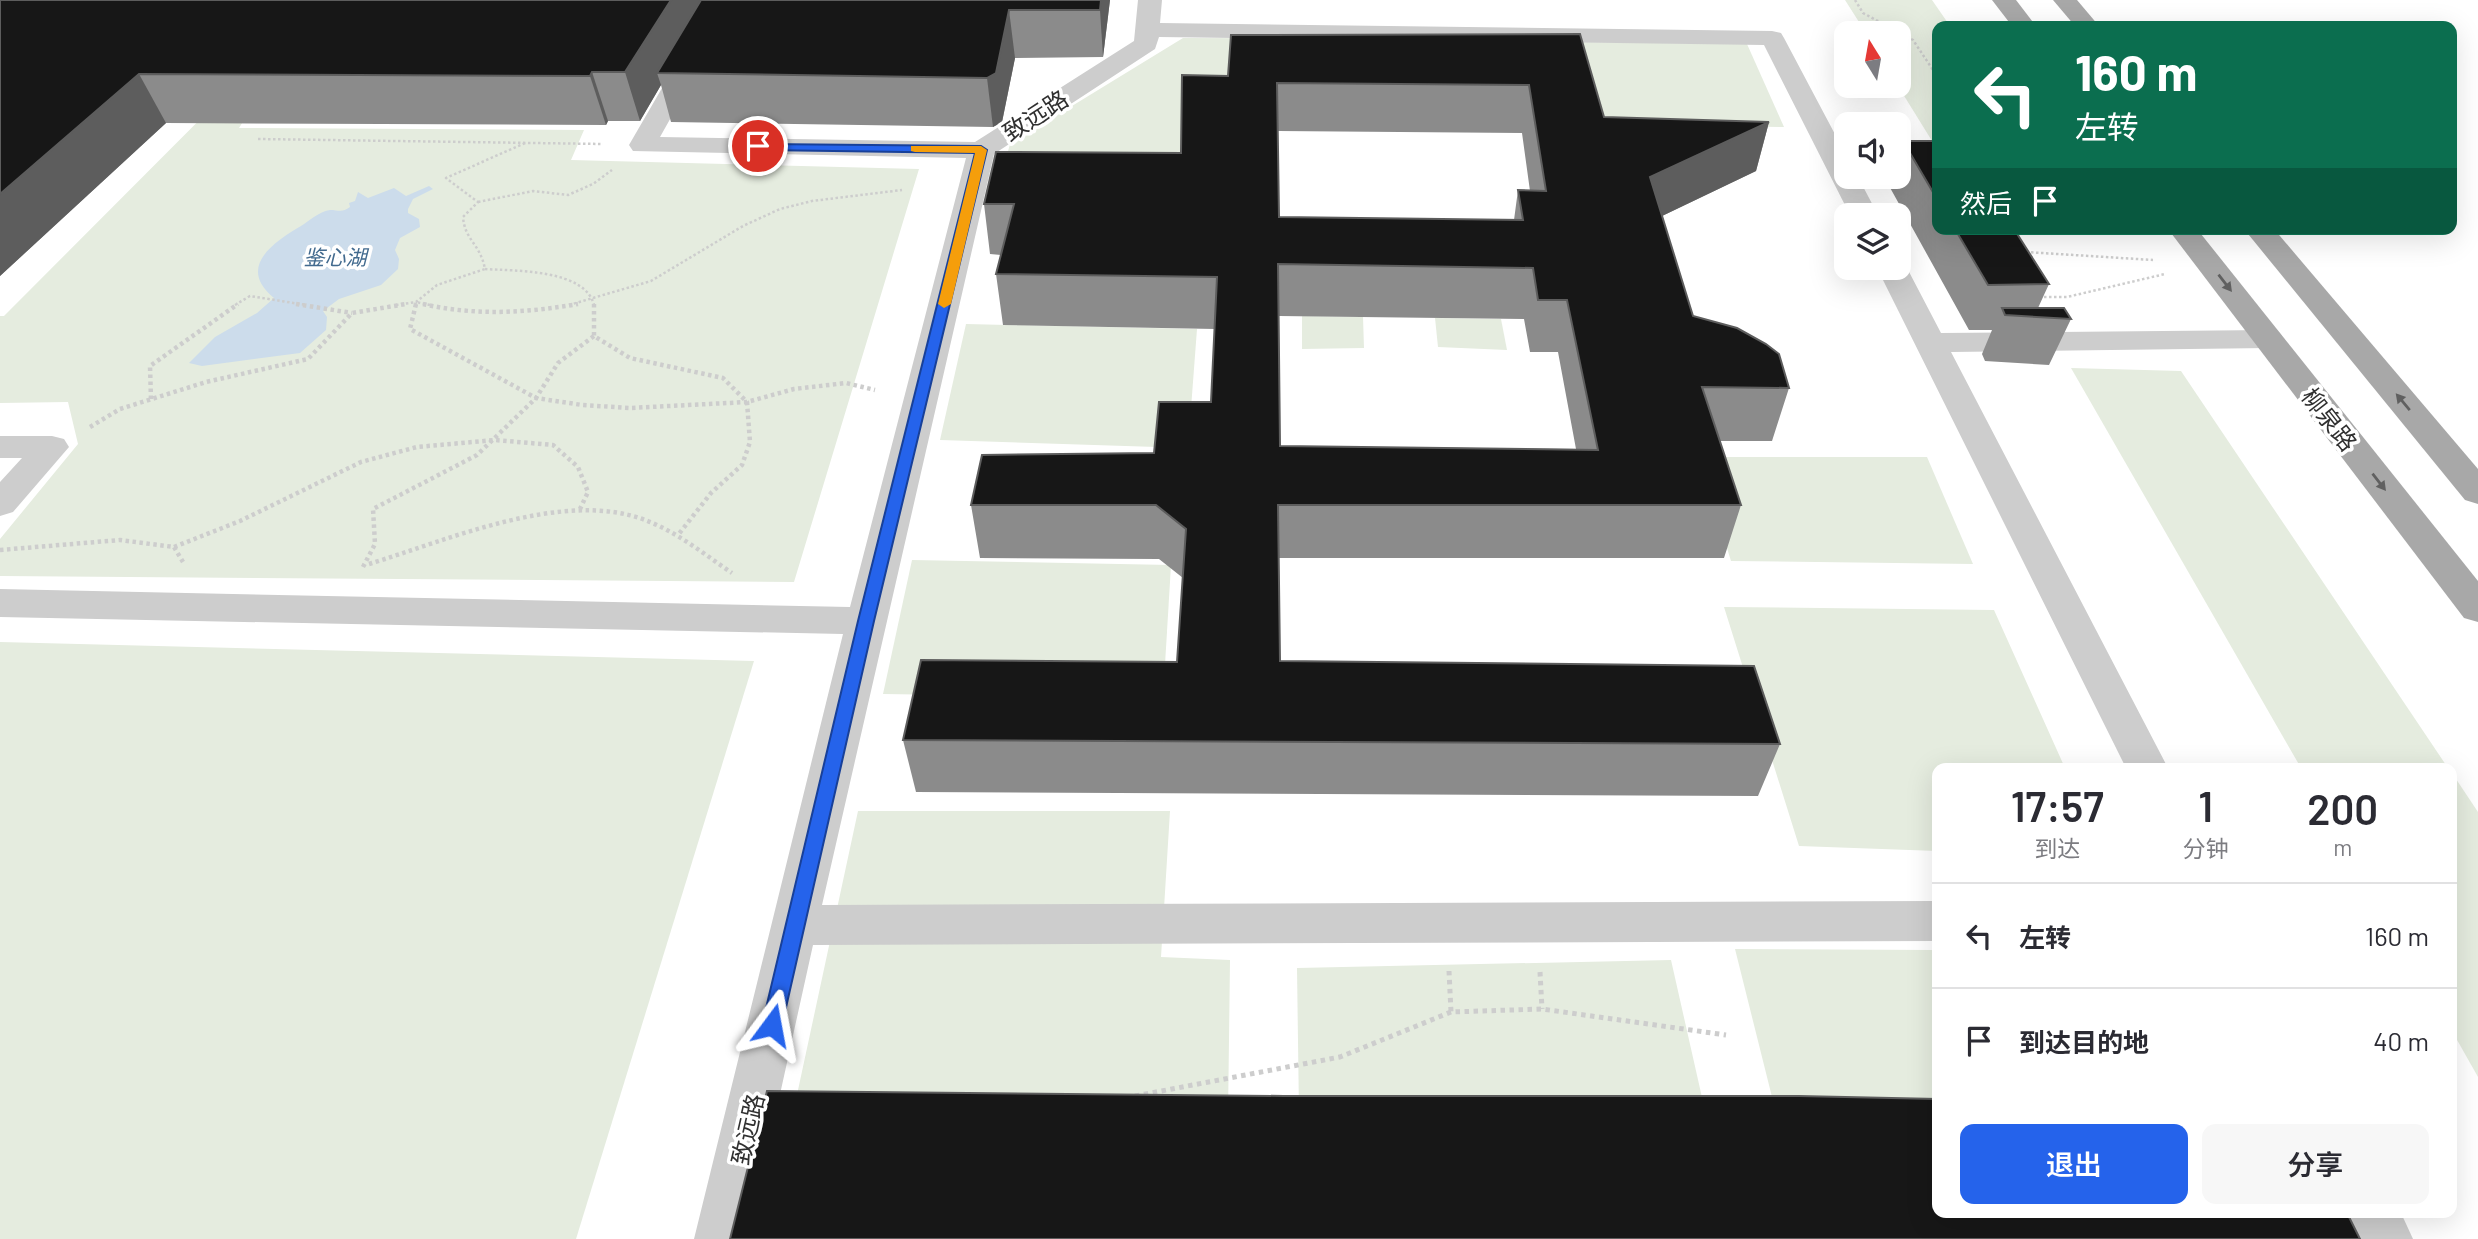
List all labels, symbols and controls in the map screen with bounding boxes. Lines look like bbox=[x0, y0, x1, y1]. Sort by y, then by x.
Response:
north arrow bbox=[1834, 21, 1911, 98]
map controls bbox=[1834, 21, 1911, 280]
text: 160 m bbox=[2075, 42, 2197, 101]
icon: left bbox=[1960, 49, 2051, 140]
street label: 致远路 bbox=[997, 83, 1073, 147]
text: 左转 bbox=[2075, 107, 2139, 145]
button: sound bbox=[1834, 112, 1911, 189]
pin bbox=[728, 116, 788, 176]
icon: arrive bbox=[739, 127, 777, 165]
icon: arrive bbox=[2026, 182, 2064, 220]
text: 然后 bbox=[1960, 187, 2012, 218]
button: layers bbox=[1834, 203, 1911, 280]
water label: 鉴心湖 bbox=[304, 244, 369, 269]
one-way arrow bbox=[2217, 274, 2231, 292]
street label: 柳泉路 bbox=[2296, 382, 2364, 456]
one-way arrow bbox=[2396, 393, 2411, 410]
one-way arrow bbox=[2372, 472, 2387, 490]
text: 17:57 bbox=[2011, 780, 2104, 830]
text: 1 bbox=[2198, 780, 2213, 830]
text: 200 bbox=[2307, 783, 2378, 833]
text: m bbox=[2333, 833, 2352, 861]
text: 到达 bbox=[2034, 834, 2080, 862]
text: 分钟 bbox=[2183, 834, 2229, 862]
icon: left bbox=[1960, 917, 1998, 955]
text: 160 m bbox=[2365, 920, 2429, 951]
text: 左转 bbox=[2019, 921, 2071, 952]
position arrow bbox=[735, 988, 809, 1062]
icon: arrive bbox=[1960, 1022, 1998, 1060]
text: 40 m bbox=[2373, 1025, 2429, 1056]
text: 到达目的地 bbox=[2019, 1026, 2149, 1057]
street label: 致远路 bbox=[725, 1091, 769, 1167]
button: 退出 bbox=[1960, 1124, 2188, 1204]
button: 分享 bbox=[2202, 1124, 2429, 1204]

